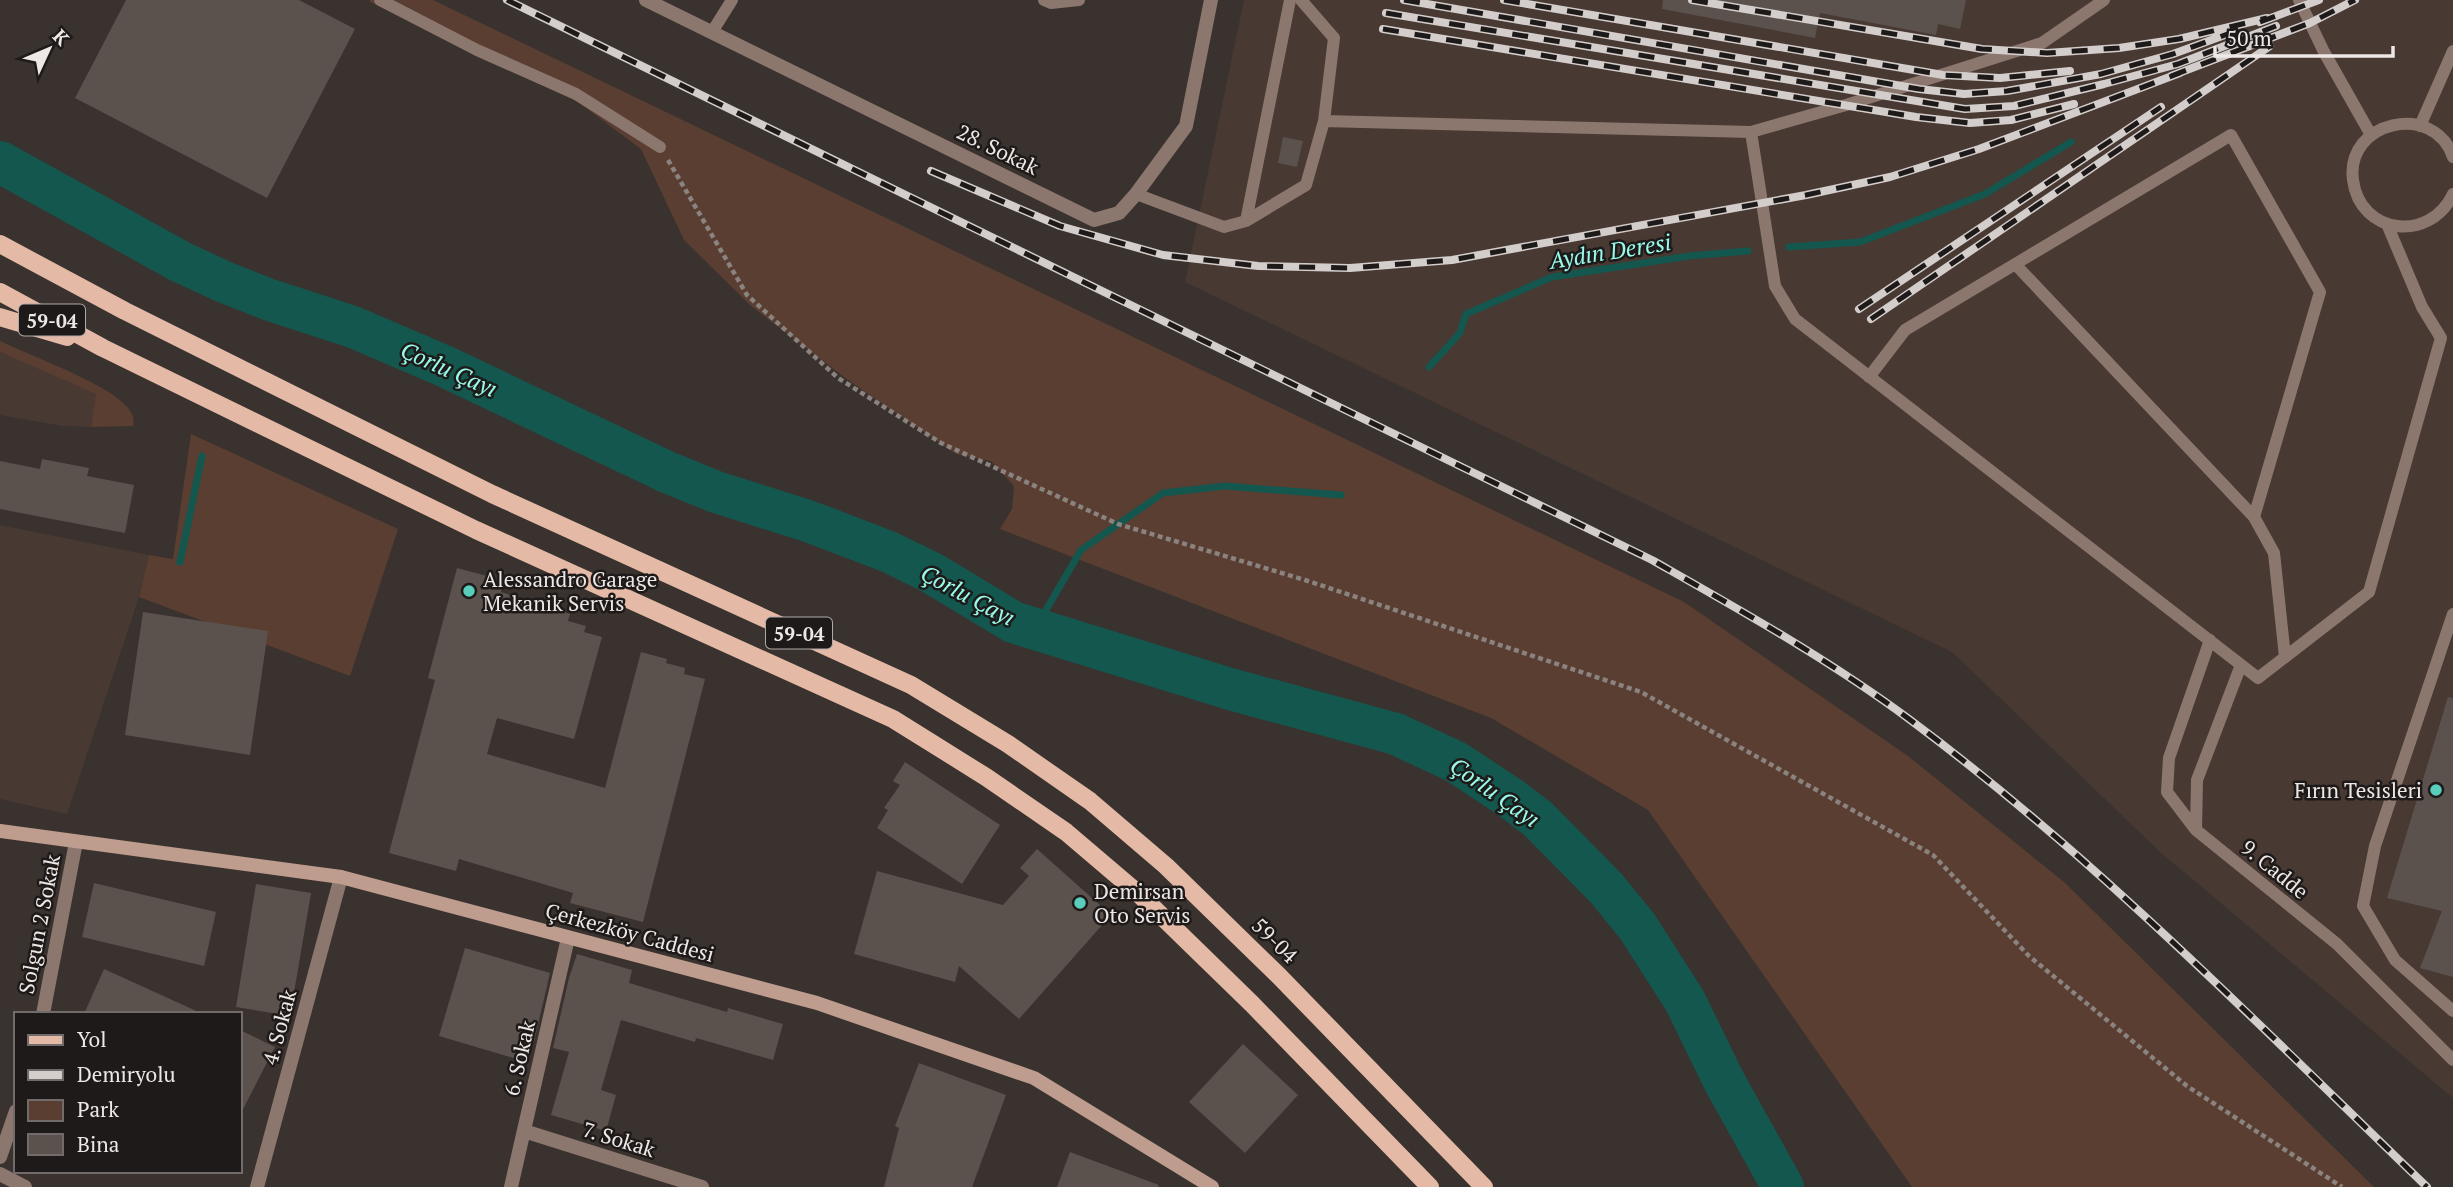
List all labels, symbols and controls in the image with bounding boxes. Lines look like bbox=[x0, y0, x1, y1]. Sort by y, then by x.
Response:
north arrow bbox=[14, 14, 84, 84]
scale bar bbox=[2215, 14, 2394, 58]
text: K bbox=[48, 23, 76, 51]
text: 50 m bbox=[2226, 24, 2272, 52]
street label: 28. Sokak bbox=[952, 117, 1044, 181]
water label: Aydın Deresi bbox=[1545, 226, 1674, 276]
road number: 59-04 bbox=[19, 304, 85, 336]
water label: Çorlu Çayı bbox=[396, 334, 502, 404]
water label: Çorlu Çayı bbox=[915, 557, 1021, 633]
place label: Alessandro Garage Mekanik Servis bbox=[483, 565, 657, 617]
marker: Alessandro Garage Mekanik Servis bbox=[461, 583, 477, 599]
road number: 59-04 bbox=[766, 618, 832, 648]
water label: Çorlu Çayı bbox=[1444, 750, 1546, 834]
place label: Fırın Tesisleri bbox=[2294, 776, 2422, 804]
marker: Fırın Tesisleri bbox=[2428, 782, 2444, 798]
street label: 9. Cadde bbox=[2235, 833, 2315, 905]
street label: Solgun 2 Sokak bbox=[12, 852, 66, 996]
place label: Demirsan Oto Servis bbox=[1094, 877, 1190, 929]
marker: Demirsan Oto Servis bbox=[1072, 895, 1088, 911]
street label: Çerkezköy Caddesi bbox=[542, 896, 718, 968]
street label: 59-04 bbox=[1246, 911, 1305, 969]
street label: 4. Sokak bbox=[256, 986, 302, 1068]
legend bbox=[14, 1012, 242, 1173]
street label: 6. Sokak bbox=[497, 1017, 541, 1098]
text: Yol bbox=[77, 1025, 107, 1053]
text: Demiryolu bbox=[77, 1060, 176, 1088]
text: Park bbox=[77, 1095, 119, 1123]
street label: 7. Sokak bbox=[579, 1115, 659, 1163]
text: Bina bbox=[77, 1130, 120, 1158]

